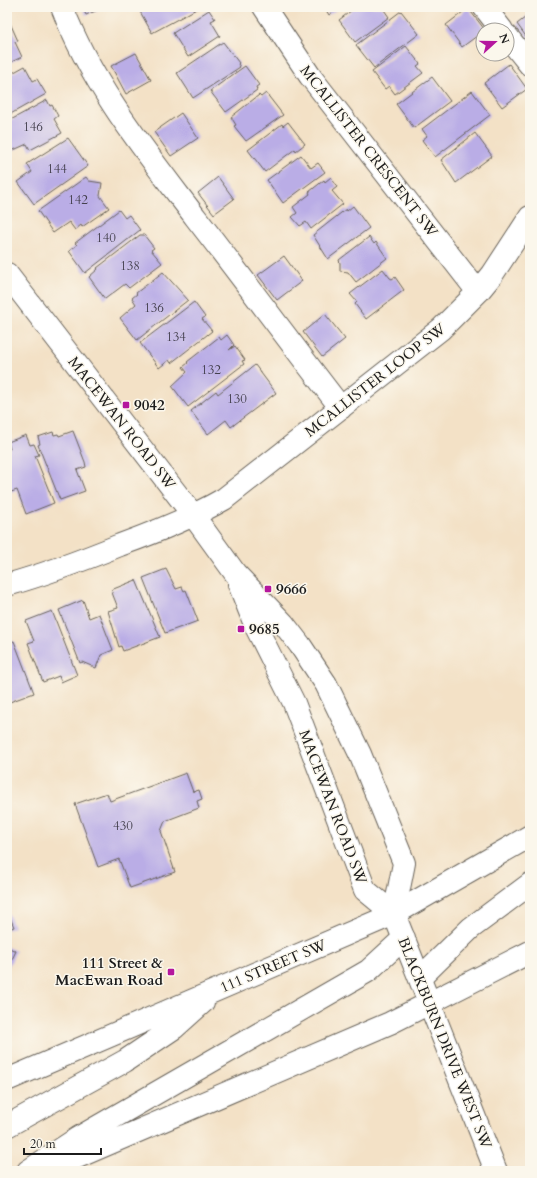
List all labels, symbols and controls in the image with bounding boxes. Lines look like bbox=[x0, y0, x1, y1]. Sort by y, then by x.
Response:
north arrow bbox=[475, 22, 515, 62]
text: N bbox=[495, 31, 513, 46]
street label: MCALLISTER CRESCENT SW bbox=[296, 61, 443, 241]
house number: 146 bbox=[23, 118, 43, 136]
house number: 144 bbox=[47, 160, 67, 178]
house number: 142 bbox=[68, 191, 88, 209]
house number: 140 bbox=[96, 229, 116, 247]
house number: 138 bbox=[120, 257, 140, 275]
house number: 136 bbox=[144, 299, 164, 317]
street label: MCALLISTER LOOP SW bbox=[300, 318, 450, 441]
house number: 134 bbox=[166, 328, 186, 346]
street label: MACEWAN ROAD SW bbox=[64, 352, 181, 494]
house number: 132 bbox=[201, 361, 221, 379]
house number: 130 bbox=[227, 390, 247, 408]
place label: 9042 bbox=[134, 395, 165, 415]
marker: 9042 bbox=[121, 400, 131, 410]
place label: 9666 bbox=[276, 579, 307, 599]
marker: 9666 bbox=[263, 584, 273, 594]
place label: 9685 bbox=[249, 619, 280, 639]
marker: 9685 bbox=[236, 624, 246, 634]
street label: MACEWAN ROAD SW bbox=[294, 727, 372, 887]
house number: 430 bbox=[113, 817, 133, 835]
street label: 111 STREET SW bbox=[217, 934, 330, 997]
street label: BLACKBURN DRIVE WEST SW bbox=[393, 934, 497, 1152]
place label: 111 Street & MacEwan Road bbox=[55, 953, 163, 990]
marker: 111 Street & MacEwan Road bbox=[166, 967, 176, 977]
scale bar bbox=[24, 1130, 101, 1156]
text: 20 m bbox=[30, 1136, 57, 1152]

